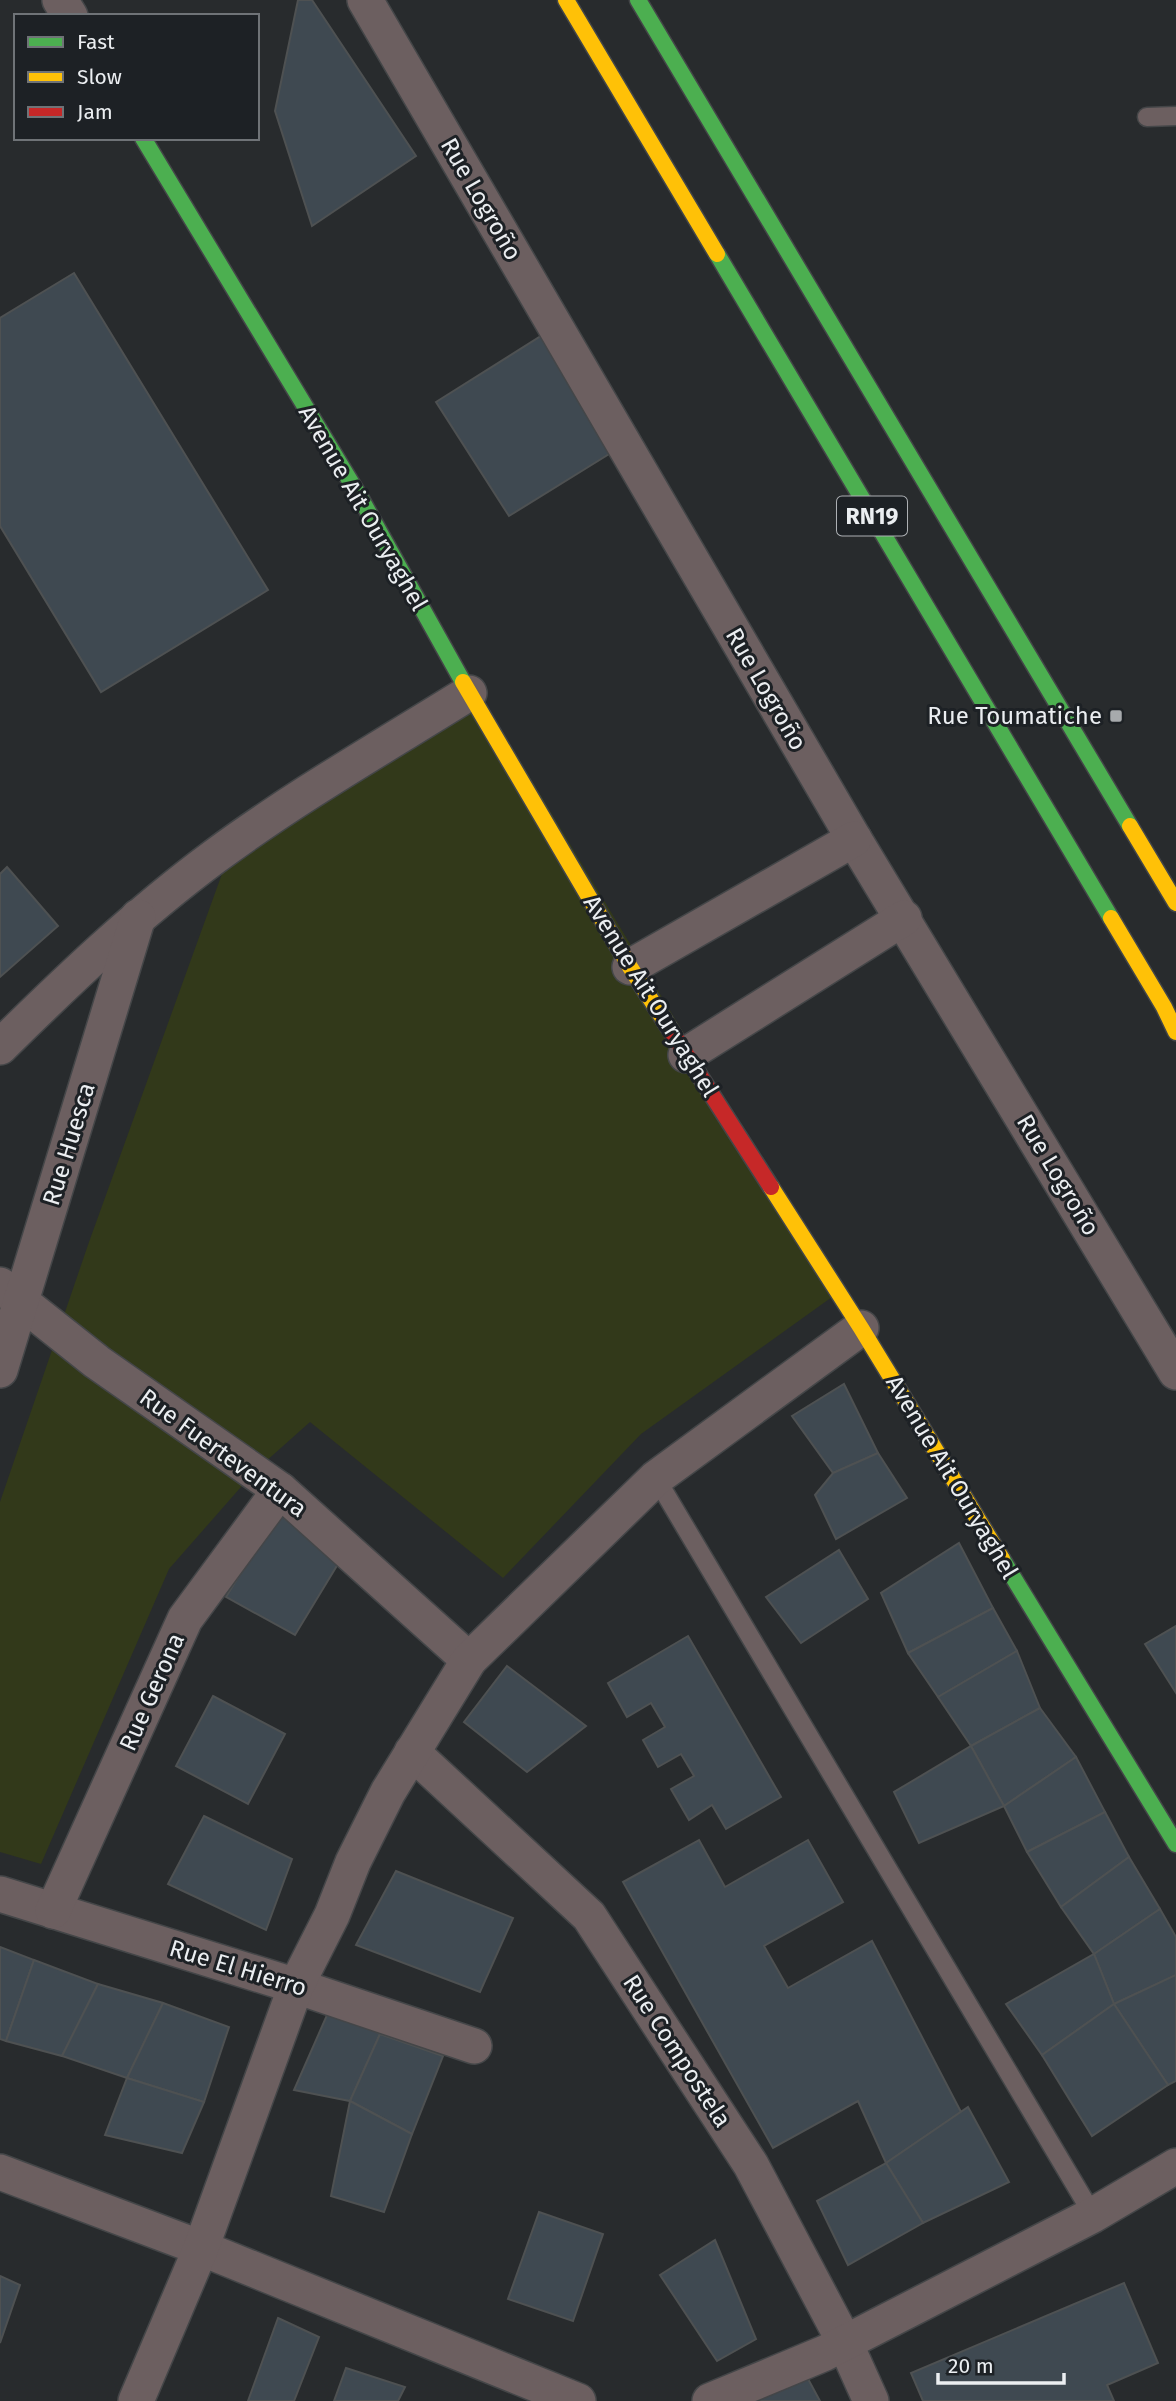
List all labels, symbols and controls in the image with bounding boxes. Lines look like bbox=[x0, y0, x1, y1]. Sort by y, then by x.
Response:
legend bbox=[14, 14, 259, 140]
text: Fast bbox=[77, 29, 115, 55]
text: Slow bbox=[77, 64, 122, 90]
text: Jam bbox=[77, 99, 113, 125]
street label: Rue Logroño bbox=[435, 133, 527, 265]
street label: Avenue Ait Ouryaghel bbox=[293, 400, 433, 616]
road number: RN19 bbox=[837, 496, 907, 536]
street label: Rue Logroño bbox=[720, 623, 812, 755]
place label: Rue Toumatiche bbox=[927, 702, 1102, 730]
marker: Rue Toumatiche bbox=[1108, 708, 1124, 724]
street label: Avenue Ait Ouryaghel bbox=[578, 890, 724, 1102]
street label: Rue Huesca bbox=[37, 1079, 101, 1209]
street label: Rue Logroño bbox=[1011, 1109, 1105, 1241]
street label: Avenue Ait Ouryaghel bbox=[880, 1370, 1024, 1584]
street label: Rue Fuerteventura bbox=[134, 1383, 312, 1523]
street label: Rue Gerona bbox=[114, 1629, 190, 1755]
street label: Rue El Hierro bbox=[166, 1934, 310, 2002]
street label: Rue Compostela bbox=[617, 1969, 737, 2133]
scale bar bbox=[938, 2342, 1064, 2386]
text: 20 m bbox=[948, 2353, 994, 2379]

